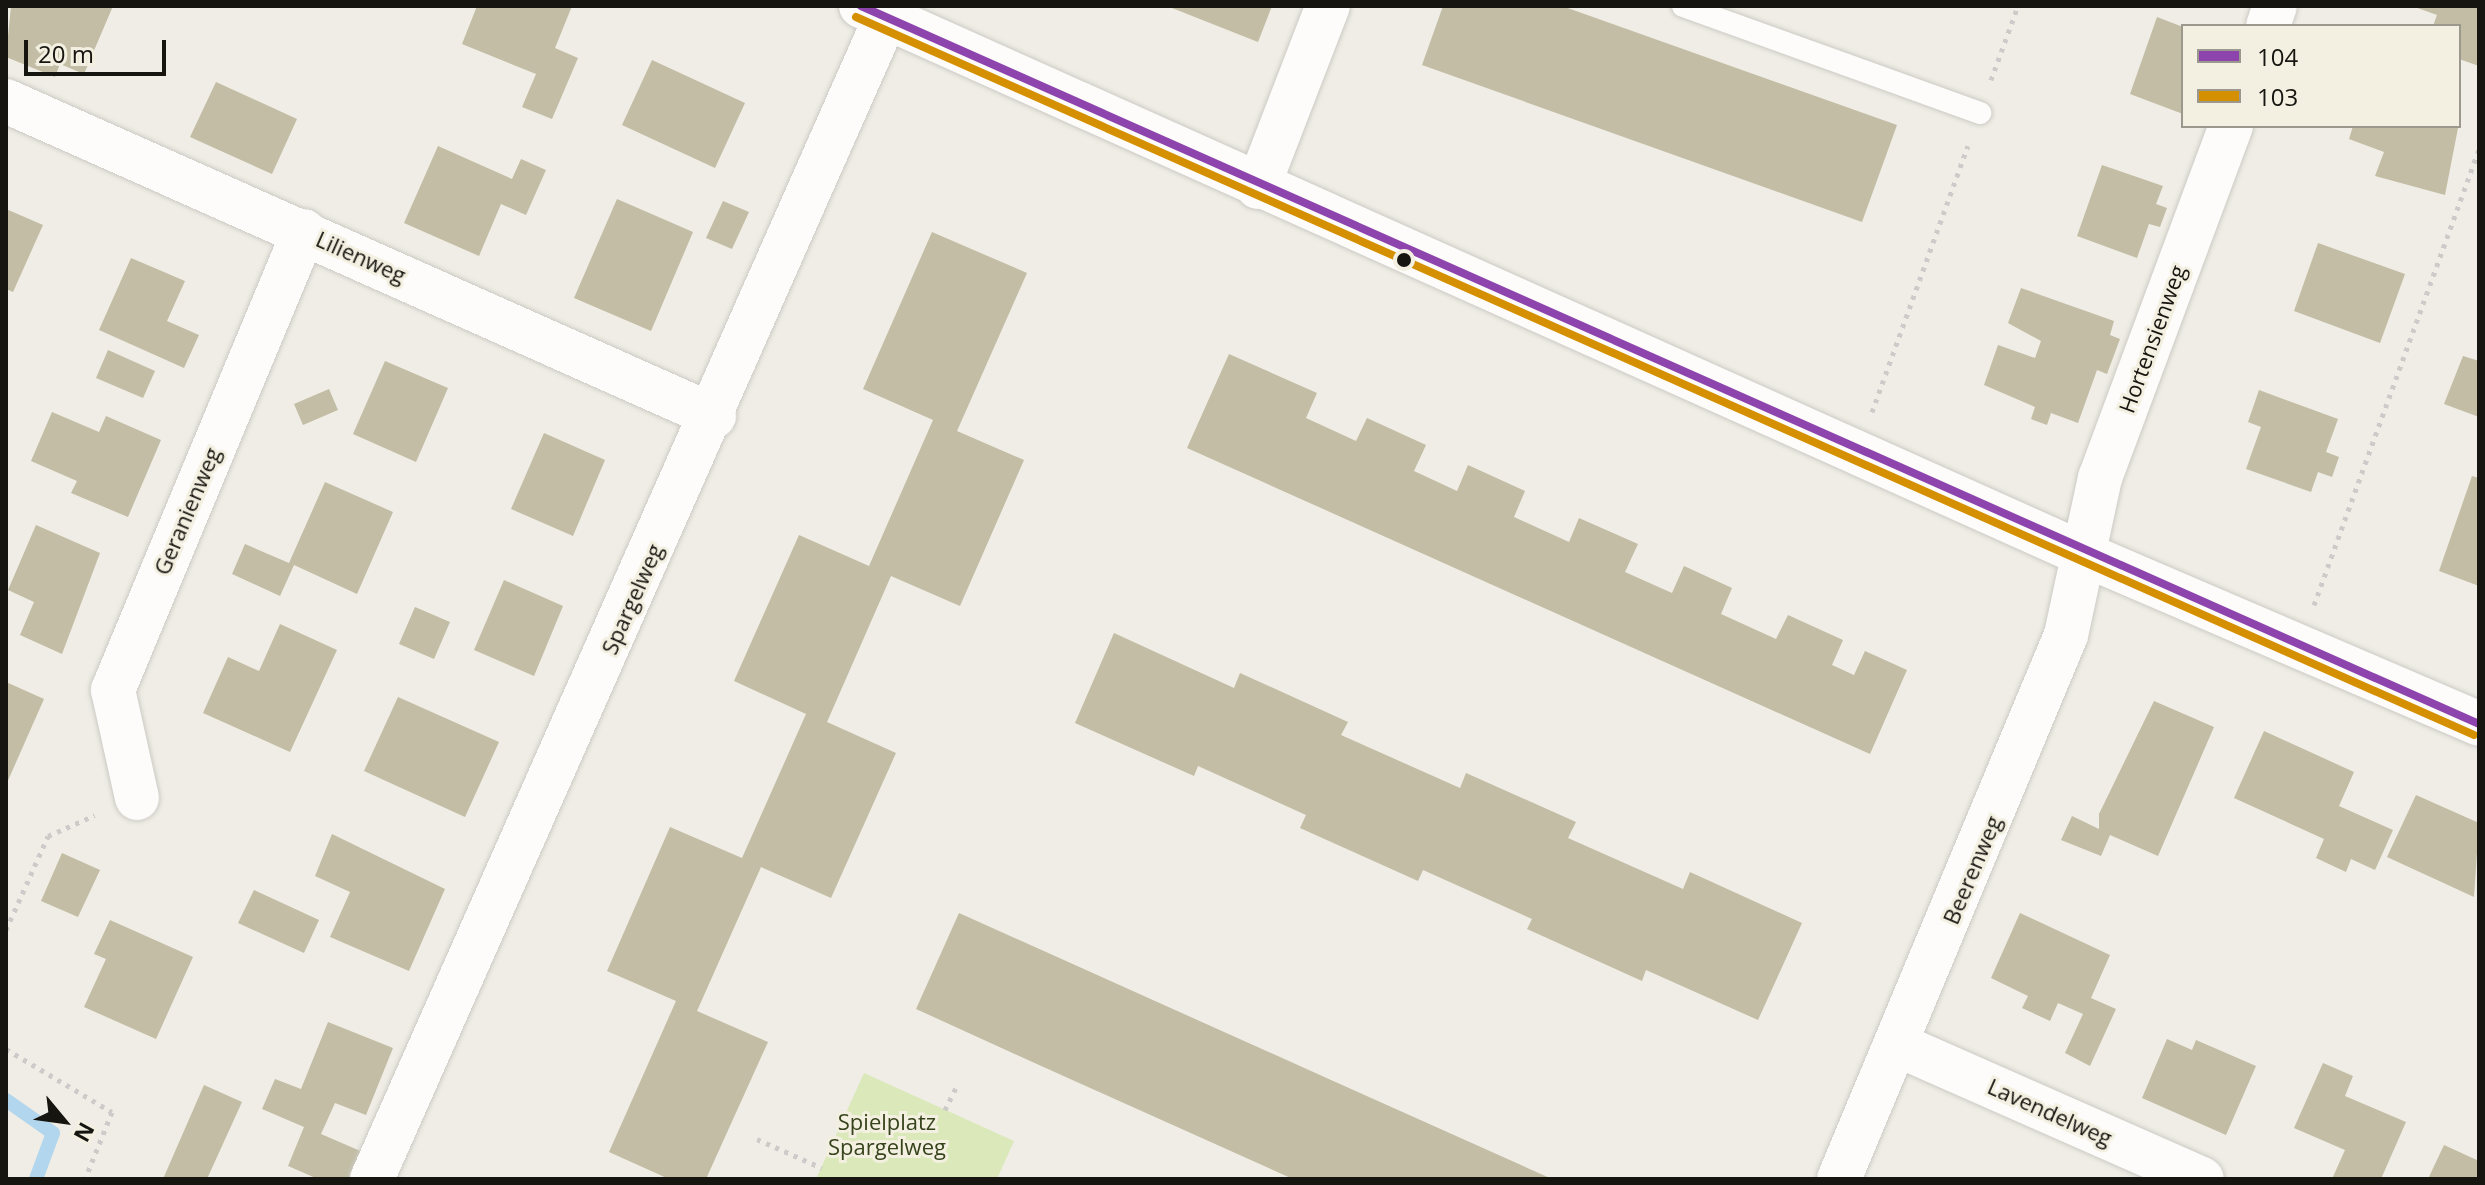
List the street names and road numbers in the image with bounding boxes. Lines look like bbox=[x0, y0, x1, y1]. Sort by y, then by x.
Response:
street label: Lilienweg bbox=[312, 226, 410, 288]
street label: Hortensienweg bbox=[2113, 261, 2191, 417]
street label: Geranienweg bbox=[148, 443, 226, 579]
street label: Spargelweg bbox=[596, 540, 668, 658]
street label: Beerenweg bbox=[1937, 812, 2007, 928]
street label: Lavendelweg bbox=[1984, 1073, 2116, 1151]

